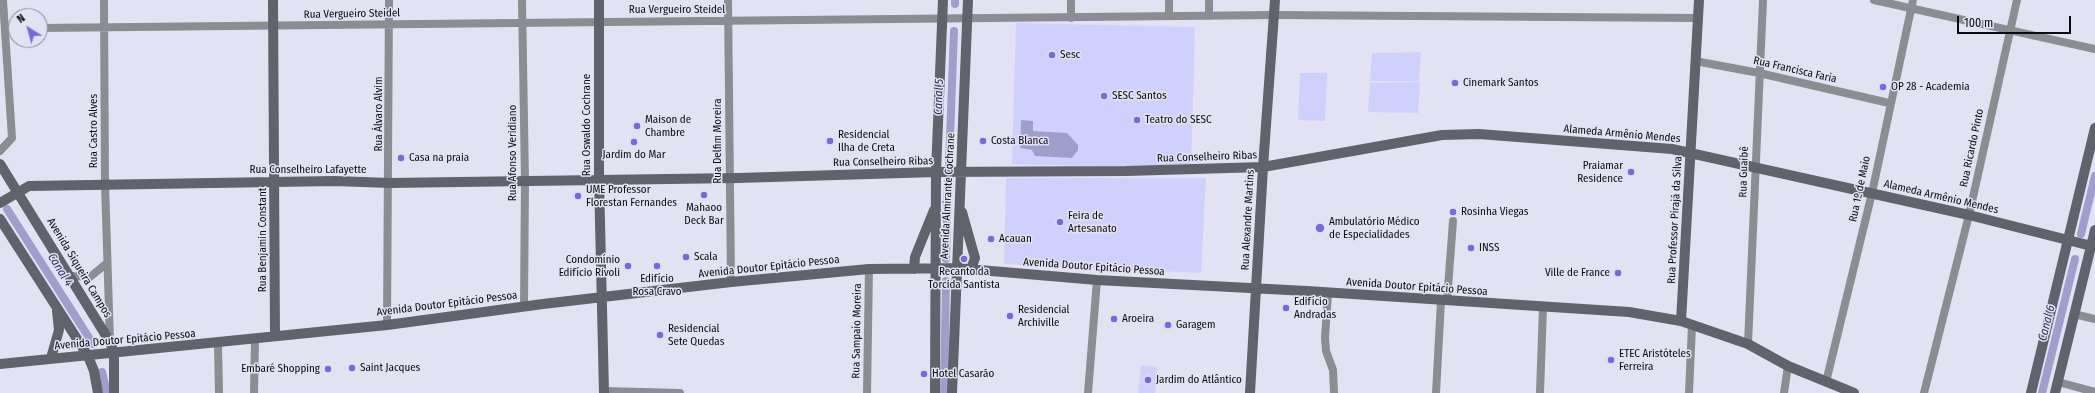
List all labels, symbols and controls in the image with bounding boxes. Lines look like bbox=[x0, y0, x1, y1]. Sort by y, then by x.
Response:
street label: Rua Vergueiro Steidel bbox=[629, 3, 725, 17]
street label: Rua Vergueiro Steidel bbox=[304, 7, 400, 21]
north arrow bbox=[8, 8, 48, 48]
scale bar bbox=[1959, 8, 2073, 34]
text: N bbox=[15, 12, 28, 26]
text: 100 m bbox=[1964, 16, 1993, 30]
place label: Sesc bbox=[1060, 48, 1080, 62]
marker: Sesc bbox=[1047, 50, 1057, 60]
street label: Rua Francisca Faria bbox=[1752, 54, 1838, 86]
street label: Rua Oswaldo Cochrane bbox=[580, 74, 594, 176]
street label: Rua Álvaro Alvim bbox=[372, 76, 386, 152]
place label: Cinemark Santos bbox=[1463, 76, 1539, 90]
marker: Cinemark Santos bbox=[1450, 78, 1460, 88]
water label: Canal 5 bbox=[931, 79, 947, 115]
place label: OP 28 - Academia bbox=[1891, 80, 1970, 94]
marker: OP 28 - Academia bbox=[1878, 82, 1888, 92]
place label: SESC Santos bbox=[1112, 89, 1167, 103]
marker: SESC Santos bbox=[1099, 91, 1109, 101]
street label: Rua Castro Alves bbox=[87, 94, 101, 168]
street label: Rua Delfim Moreira bbox=[711, 98, 725, 184]
street label: Rua Afonso Veridiano bbox=[506, 105, 520, 201]
street label: Rua Ricardo Pinto bbox=[1957, 108, 1987, 188]
place label: Maison de Chambre bbox=[645, 113, 691, 139]
place label: Teatro do SESC bbox=[1145, 113, 1212, 127]
marker: Teatro do SESC bbox=[1132, 115, 1142, 125]
marker: Maison de Chambre bbox=[632, 121, 642, 131]
street label: Alameda Armênio Mendes bbox=[1563, 122, 1681, 146]
place label: Residencial Ilha de Creta bbox=[838, 128, 895, 154]
street label: Avenida Almirante Cochrane bbox=[938, 133, 958, 259]
place label: Costa Blanca bbox=[991, 134, 1048, 148]
marker: Residencial Ilha de Creta bbox=[825, 136, 835, 146]
marker: Costa Blanca bbox=[978, 136, 988, 146]
marker: Jardim do Mar bbox=[629, 137, 639, 147]
street label: Rua Guaíbê bbox=[1737, 146, 1751, 198]
place label: Jardim do Mar bbox=[603, 148, 665, 162]
street label: Rua Conselheiro Ribas bbox=[1157, 149, 1257, 165]
place label: Casa na praia bbox=[409, 151, 469, 165]
marker: Casa na praia bbox=[396, 153, 406, 163]
street label: Rua Conselheiro Ribas bbox=[833, 155, 933, 169]
street label: Rua 1º de Maio bbox=[1847, 155, 1873, 223]
street label: Rua Professor Pirajá da Silva bbox=[1665, 156, 1685, 284]
place label: Praiamar Residence bbox=[1577, 159, 1623, 185]
street label: Rua Conselheiro Lafayette bbox=[250, 163, 366, 177]
marker: Praiamar Residence bbox=[1626, 167, 1636, 177]
street label: Rua Alexandre Martins bbox=[1239, 169, 1257, 271]
street label: Alameda Armênio Mendes bbox=[1882, 177, 2000, 217]
place label: UME Professor Florestan Fernandes bbox=[586, 183, 677, 209]
street label: Rua Benjamin Constant bbox=[256, 188, 270, 292]
marker: Mahaoo Deck Bar bbox=[699, 190, 709, 200]
marker: UME Professor Florestan Fernandes bbox=[573, 191, 583, 201]
place label: Mahaoo Deck Bar bbox=[684, 201, 724, 227]
place label: Rosinha Viegas bbox=[1461, 205, 1528, 219]
marker: Rosinha Viegas bbox=[1448, 207, 1458, 217]
place label: Feira de Artesanato bbox=[1068, 209, 1117, 235]
place label: Ambulatório Médico de Especialidades bbox=[1329, 215, 1419, 241]
street label: Avenida Siqueira Campos bbox=[44, 216, 114, 320]
marker: Feira de Artesanato bbox=[1055, 217, 1065, 227]
marker: Ambulatório Médico de Especialidades bbox=[1314, 222, 1326, 234]
place label: Acauan bbox=[999, 232, 1032, 246]
marker: Acauan bbox=[986, 234, 996, 244]
place label: INSS bbox=[1479, 241, 1499, 255]
marker: INSS bbox=[1466, 243, 1476, 253]
place label: Scala bbox=[694, 250, 718, 264]
water label: Canal 4 bbox=[44, 251, 76, 289]
marker: Scala bbox=[681, 252, 691, 262]
place label: Condomínio Edifício Rivoli bbox=[559, 253, 620, 279]
street label: Avenida Doutor Epitácio Pessoa bbox=[698, 253, 840, 281]
marker: Recanto da Torcida Santista bbox=[959, 254, 969, 264]
street label: Avenida Doutor Epitácio Pessoa bbox=[1023, 255, 1165, 279]
marker: Condomínio Edifício Rivoli bbox=[623, 261, 633, 271]
marker: Edifício Rosa Cravo bbox=[652, 261, 662, 271]
place label: Recanto da Torcida Santista bbox=[928, 265, 1000, 291]
place label: Ville de France bbox=[1545, 266, 1610, 280]
marker: Ville de France bbox=[1613, 268, 1623, 278]
place label: Edifício Rosa Cravo bbox=[633, 272, 681, 298]
street label: Avenida Doutor Epitácio Pessoa bbox=[1346, 275, 1488, 299]
street label: Rua Sampaio Moreira bbox=[850, 283, 864, 379]
street label: Avenida Doutor Epitácio Pessoa bbox=[376, 289, 518, 319]
place label: Edifício Andradas bbox=[1294, 295, 1336, 321]
place label: Residencial Archiville bbox=[1018, 303, 1070, 329]
marker: Edifício Andradas bbox=[1281, 303, 1291, 313]
water label: Canal 6 bbox=[2036, 304, 2058, 342]
marker: Residencial Archiville bbox=[1005, 311, 1015, 321]
place label: Aroeira bbox=[1122, 312, 1154, 326]
marker: Aroeira bbox=[1109, 314, 1119, 324]
place label: Garagem bbox=[1176, 318, 1215, 332]
marker: Garagem bbox=[1163, 320, 1173, 330]
place label: Residencial Sete Quedas bbox=[668, 322, 724, 348]
street label: Avenida Doutor Epitácio Pessoa bbox=[54, 327, 196, 353]
marker: Residencial Sete Quedas bbox=[655, 330, 665, 340]
place label: ETEC Aristóteles Ferreira bbox=[1619, 347, 1691, 373]
marker: ETEC Aristóteles Ferreira bbox=[1606, 355, 1616, 365]
place label: Saint Jacques bbox=[360, 361, 420, 375]
place label: Embaré Shopping bbox=[241, 362, 320, 376]
marker: Saint Jacques bbox=[347, 363, 357, 373]
marker: Embaré Shopping bbox=[323, 364, 333, 374]
place label: Hotel Casarão bbox=[932, 367, 994, 381]
marker: Hotel Casarão bbox=[919, 369, 929, 379]
place label: Jardim do Atlântico bbox=[1156, 373, 1242, 387]
marker: Jardim do Atlântico bbox=[1143, 375, 1153, 385]

